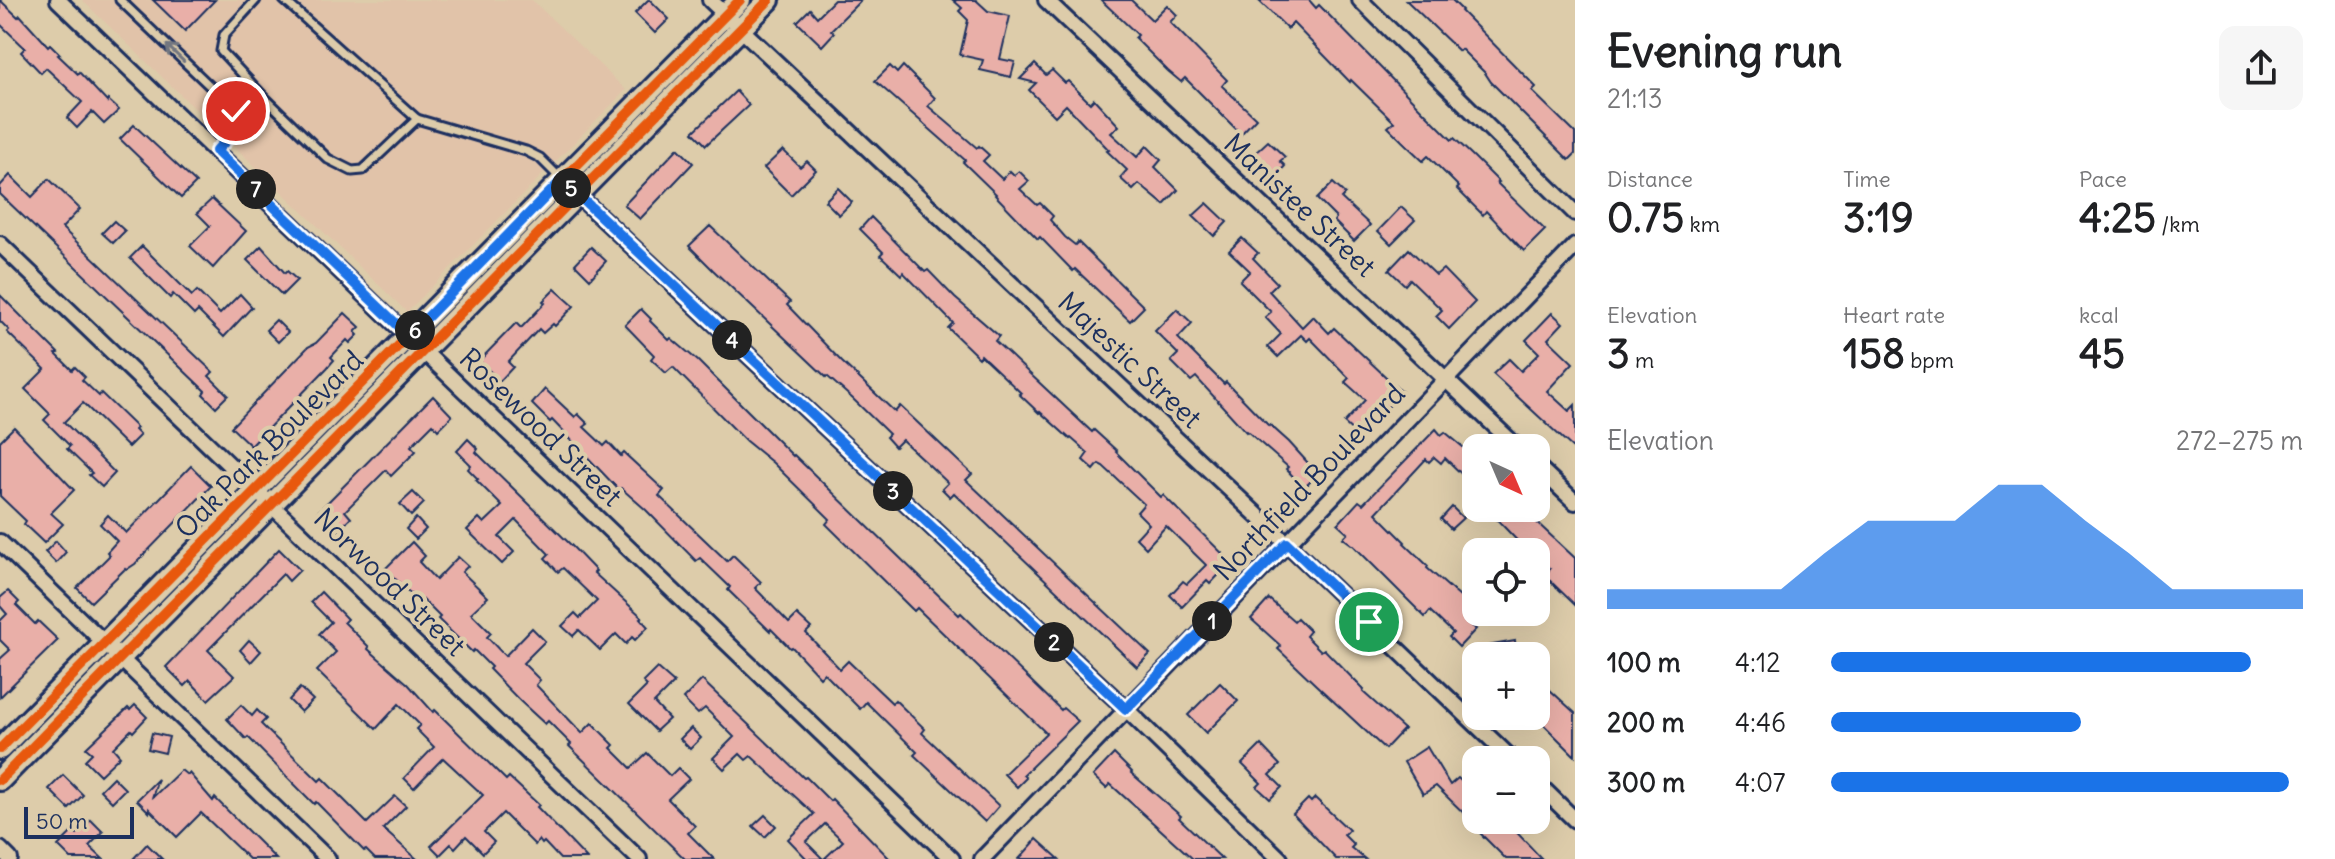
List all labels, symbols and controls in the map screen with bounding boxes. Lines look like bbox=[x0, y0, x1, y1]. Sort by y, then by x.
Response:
text: Evening run bbox=[1607, 24, 1842, 79]
button: share bbox=[2219, 26, 2303, 110]
one-way arrow bbox=[165, 43, 185, 62]
pin bbox=[202, 77, 270, 145]
text: 21:13 bbox=[1607, 82, 1663, 115]
icon: check bbox=[214, 89, 258, 133]
street label: Manistee Street bbox=[1217, 126, 1383, 284]
text: Distance bbox=[1607, 165, 1693, 193]
text: Time bbox=[1843, 165, 1891, 193]
text: Pace bbox=[2079, 165, 2127, 193]
pin: 5 bbox=[551, 168, 591, 208]
pin: 7 bbox=[236, 169, 276, 209]
text: 5 bbox=[565, 174, 577, 202]
text: 7 bbox=[251, 175, 261, 203]
text: 0.75 bbox=[1607, 193, 1684, 243]
text: 3:19 bbox=[1843, 193, 1914, 243]
text: 4:25 bbox=[2079, 193, 2156, 243]
text: km bbox=[1684, 210, 1720, 238]
text: /km bbox=[2156, 210, 2200, 238]
street label: Majestic Street bbox=[1050, 284, 1210, 436]
text: Elevation bbox=[1607, 301, 1697, 329]
text: Heart rate bbox=[1843, 301, 1945, 329]
text: kcal bbox=[2079, 301, 2119, 329]
pin: 6 bbox=[395, 310, 435, 350]
text: 6 bbox=[409, 316, 421, 344]
pin: 4 bbox=[712, 320, 752, 360]
text: 4 bbox=[726, 326, 738, 354]
text: 3 bbox=[1607, 329, 1630, 379]
text: 158 bbox=[1843, 329, 1905, 379]
text: 45 bbox=[2079, 329, 2125, 379]
street label: Rosewood Street bbox=[452, 340, 630, 514]
street label: Oak Park Boulevard bbox=[167, 342, 371, 546]
text: m bbox=[1630, 346, 1654, 374]
text: bpm bbox=[1905, 346, 1954, 374]
street label: Northfield Boulevard bbox=[1206, 376, 1412, 588]
text: Elevation bbox=[1607, 424, 1714, 457]
text: 272–275 m bbox=[2176, 424, 2303, 457]
north arrow bbox=[1462, 434, 1550, 522]
map controls bbox=[1462, 434, 1550, 834]
pin: 3 bbox=[873, 471, 913, 511]
text: 3 bbox=[887, 477, 899, 505]
street label: Norwood Street bbox=[306, 500, 474, 664]
button: locate bbox=[1462, 538, 1550, 626]
pin bbox=[1335, 588, 1403, 656]
icon: arrive bbox=[1347, 600, 1391, 644]
pin: 1 bbox=[1192, 601, 1232, 641]
text: 1 bbox=[1208, 607, 1216, 635]
pin: 2 bbox=[1034, 622, 1074, 662]
text: 2 bbox=[1048, 628, 1060, 656]
button: + bbox=[1462, 642, 1550, 730]
text: 100 m bbox=[1607, 646, 1681, 679]
text: 4:12 bbox=[1735, 646, 1780, 679]
text: 200 m bbox=[1607, 706, 1684, 739]
text: 4:46 bbox=[1735, 706, 1786, 739]
button: − bbox=[1462, 746, 1550, 834]
text: 300 m bbox=[1607, 766, 1685, 799]
text: 4:07 bbox=[1735, 766, 1785, 799]
scale bar bbox=[24, 803, 134, 839]
text: 50 m bbox=[36, 807, 88, 835]

